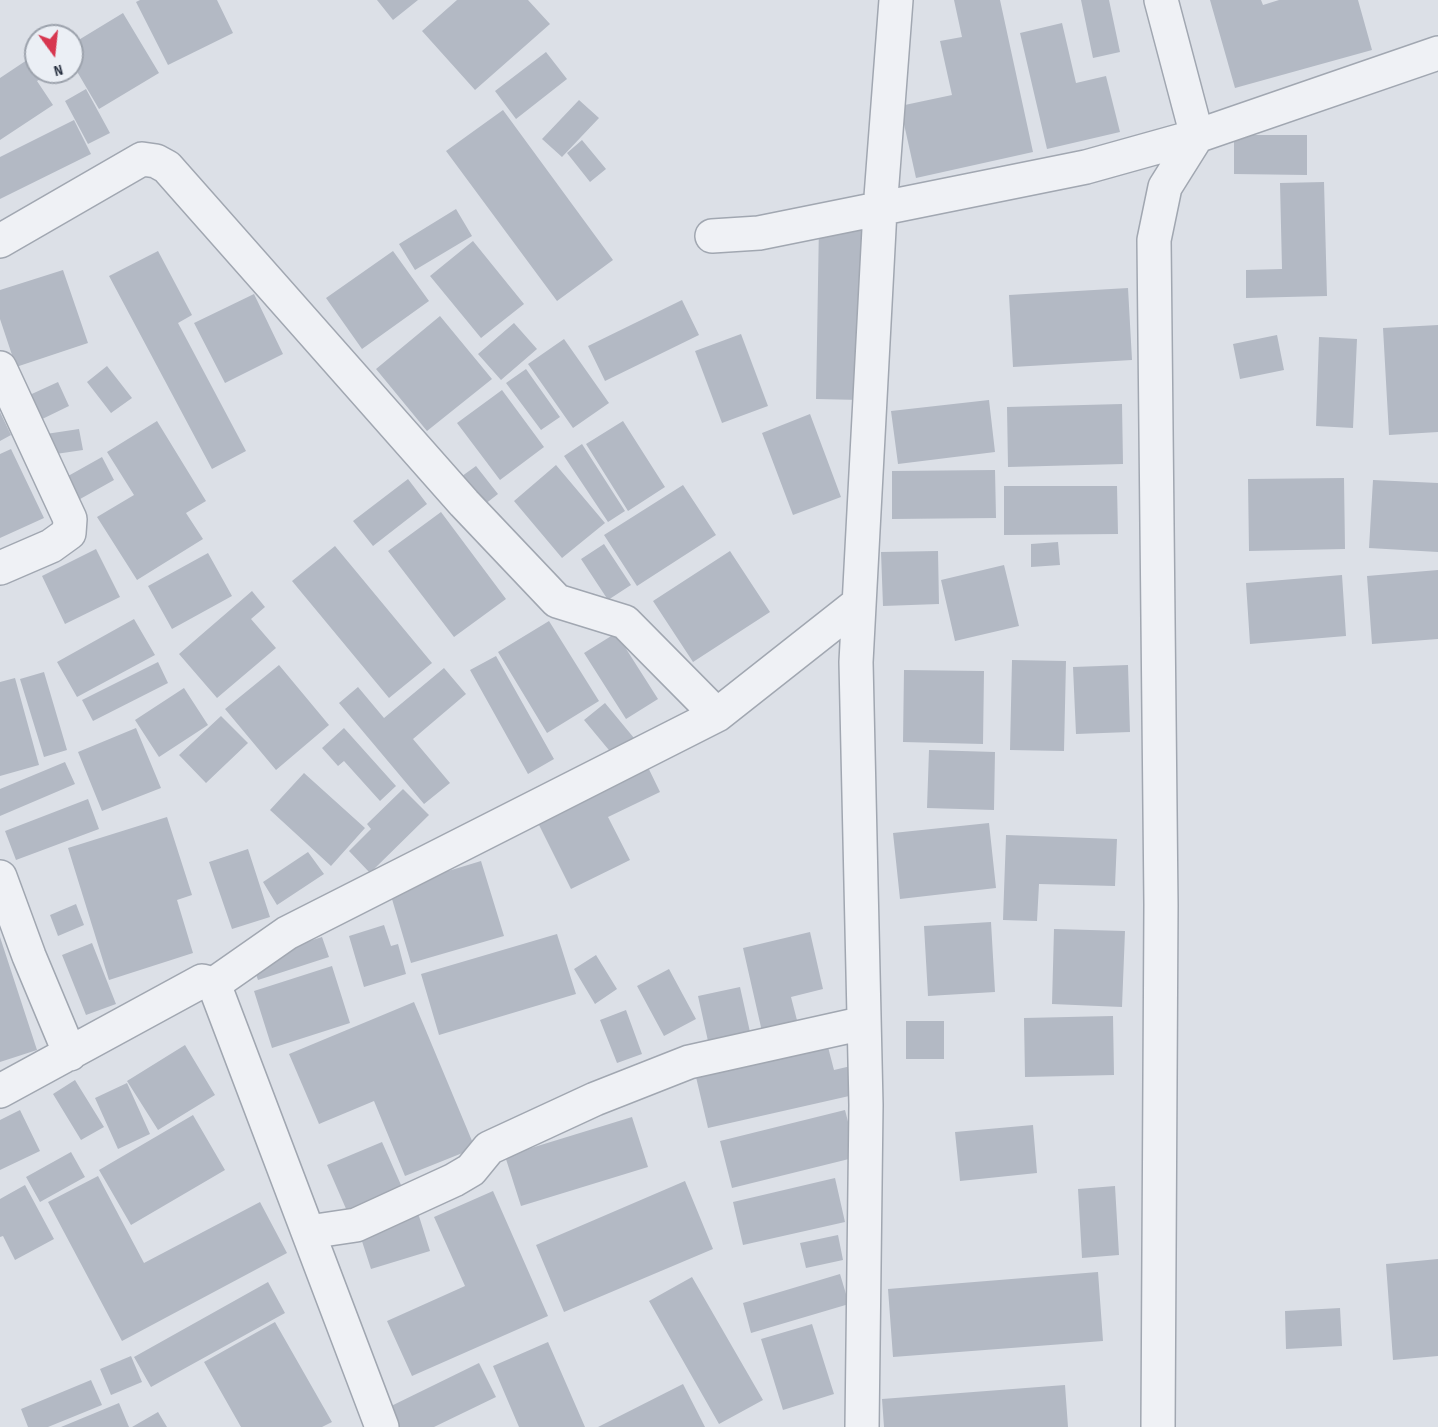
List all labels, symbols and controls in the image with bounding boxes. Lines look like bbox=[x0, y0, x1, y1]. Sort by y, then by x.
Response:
north arrow bbox=[24, 24, 84, 84]
text: N bbox=[52, 60, 65, 80]

